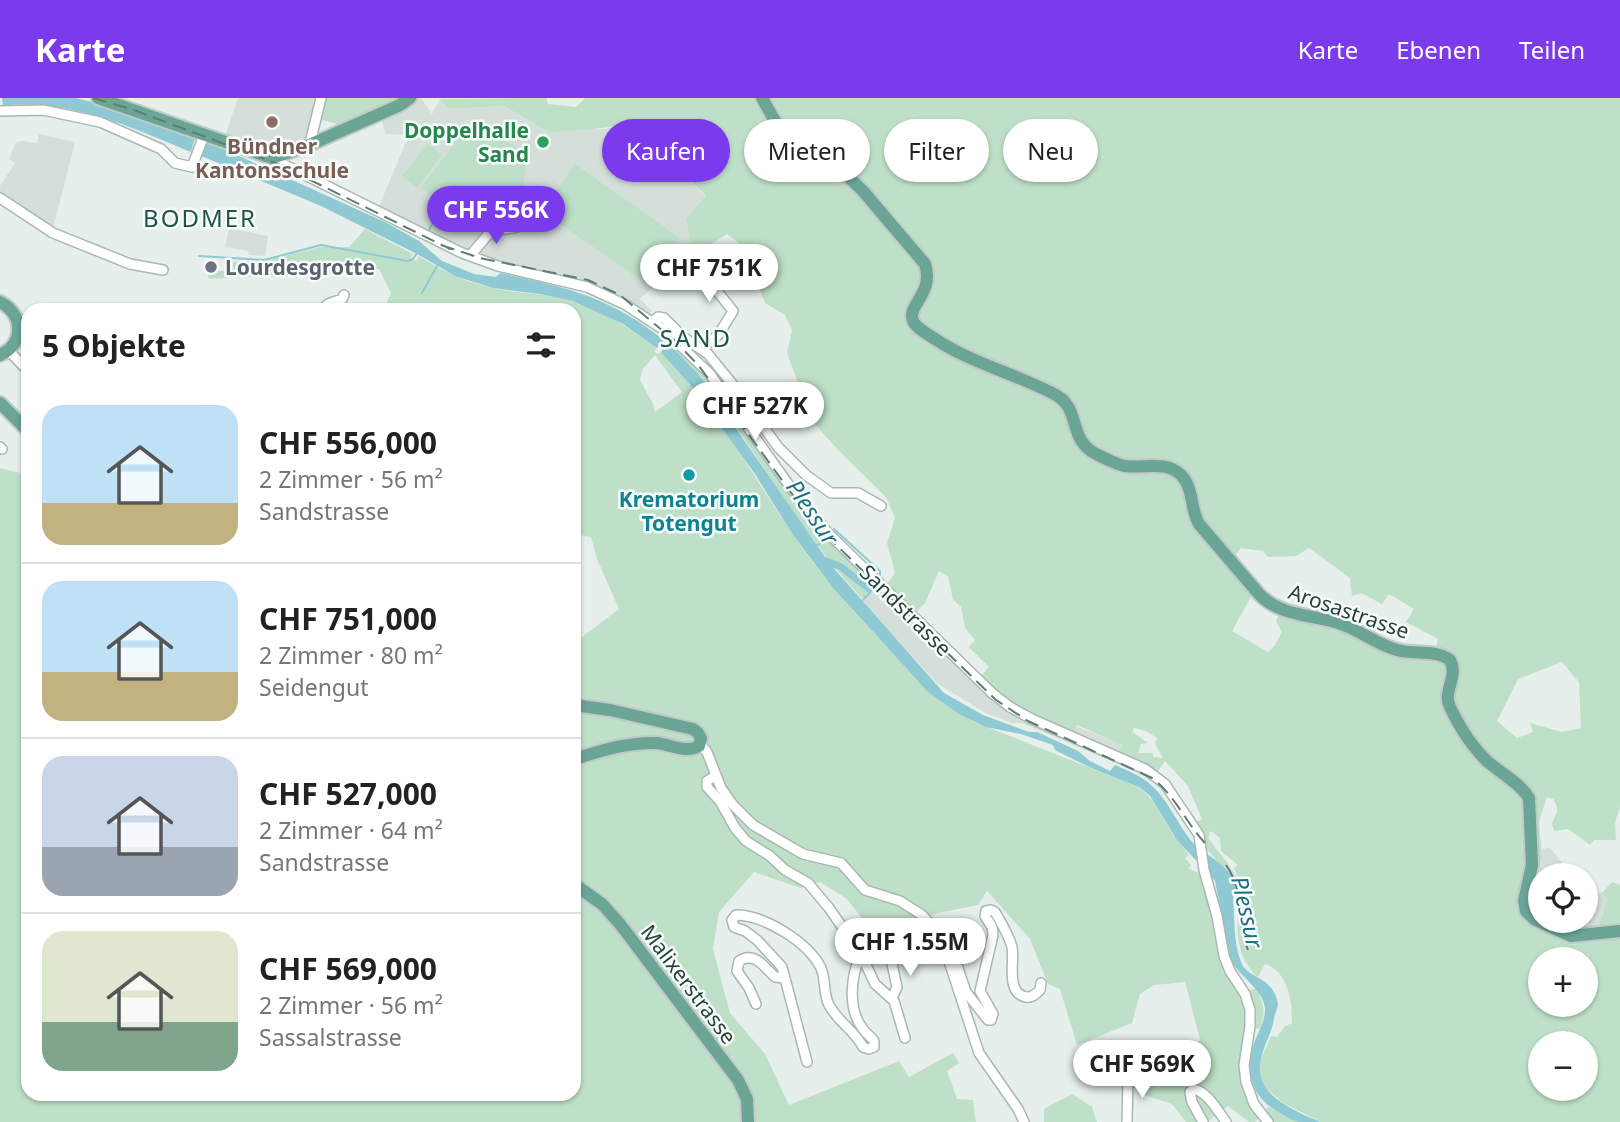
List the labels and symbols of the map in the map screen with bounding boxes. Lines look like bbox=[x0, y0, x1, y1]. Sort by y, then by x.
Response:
marker: Bündner Kantonsschule bbox=[264, 114, 280, 130]
place label: Doppelhalle Sand bbox=[404, 116, 529, 168]
place label: Bündner Kantonsschule bbox=[195, 132, 349, 184]
marker: Doppelhalle Sand bbox=[535, 134, 551, 150]
pin: CHF 556K bbox=[424, 186, 568, 246]
district label: BODMER bbox=[143, 201, 257, 234]
pin: CHF 751K bbox=[637, 244, 781, 304]
place label: Lourdesgrotte bbox=[225, 253, 375, 281]
marker: Lourdesgrotte bbox=[203, 259, 219, 275]
district label: SAND bbox=[660, 321, 732, 354]
pin: CHF 527K bbox=[683, 382, 827, 442]
marker: Krematorium Totengut bbox=[681, 467, 697, 483]
water label: Plessur bbox=[779, 473, 847, 552]
place label: Krematorium Totengut bbox=[619, 485, 759, 537]
street label: Sandstrasse bbox=[854, 558, 958, 662]
street label: Arosastrasse bbox=[1285, 577, 1413, 645]
water label: Plessur bbox=[1224, 873, 1272, 952]
pin: CHF 1.55M bbox=[830, 918, 990, 978]
street label: Malixerstrasse bbox=[635, 919, 743, 1049]
pin: CHF 569K bbox=[1070, 1040, 1214, 1100]

